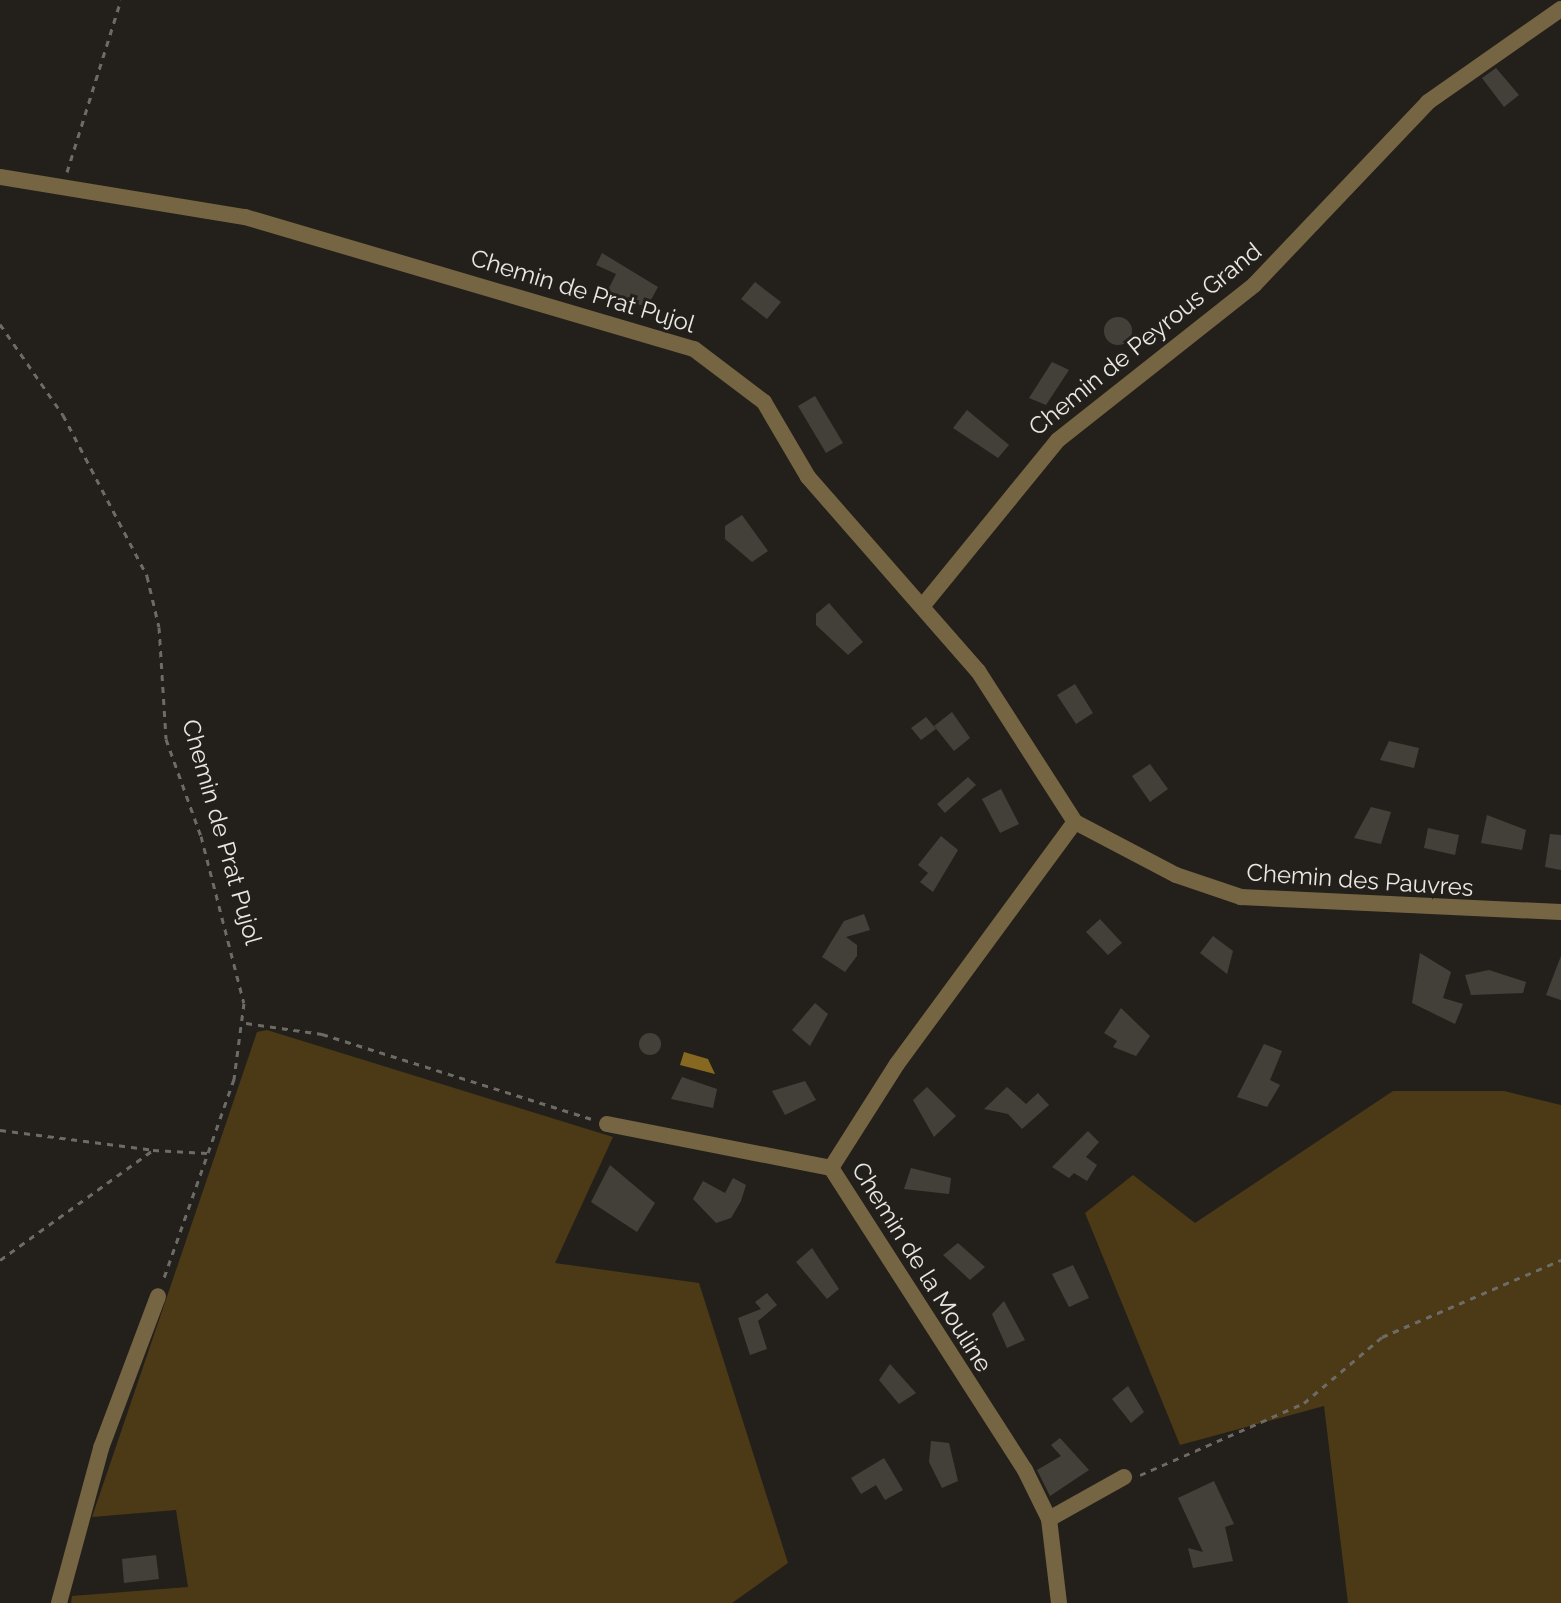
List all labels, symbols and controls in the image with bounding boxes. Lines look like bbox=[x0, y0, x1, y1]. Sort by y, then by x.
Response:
street label: Chemin de Peyrous Grand bbox=[1023, 236, 1267, 442]
street label: Chemin de Prat Pujol bbox=[467, 243, 699, 339]
street label: Chemin de Prat Pujol bbox=[176, 716, 268, 948]
street label: Chemin des Pauvres bbox=[1246, 858, 1474, 902]
street label: Chemin de la Mouline bbox=[846, 1157, 998, 1377]

